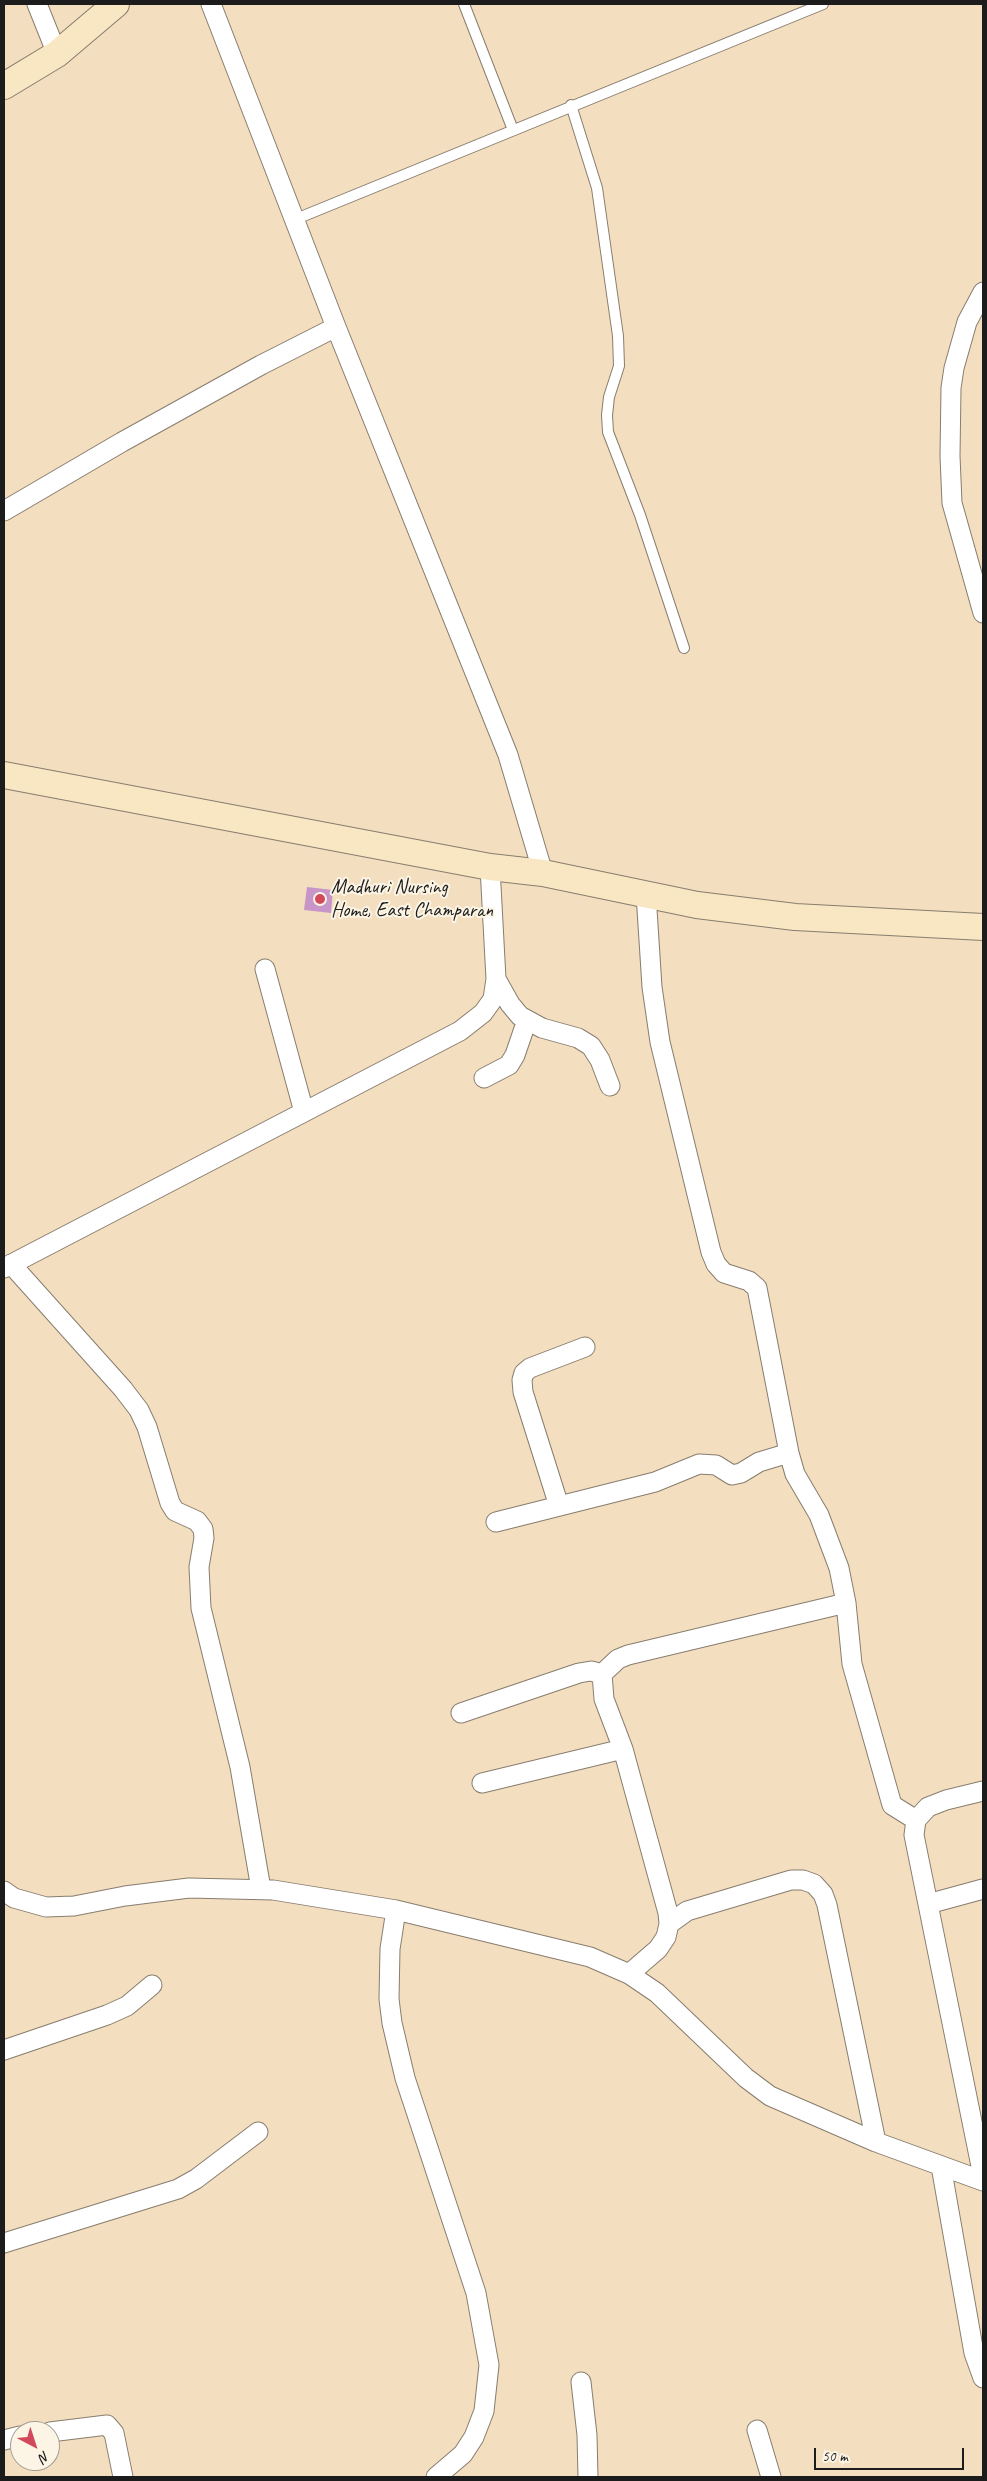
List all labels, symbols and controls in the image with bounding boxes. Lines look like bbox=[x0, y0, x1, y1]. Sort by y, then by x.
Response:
place label: Madhuri Nursing Home, East Champaran bbox=[331, 876, 493, 923]
marker: Madhuri Nursing Home, East Champaran bbox=[313, 892, 327, 906]
north arrow bbox=[10, 2421, 60, 2471]
scale bar bbox=[817, 2438, 967, 2470]
text: 50 m bbox=[822, 2447, 848, 2466]
text: N bbox=[36, 2448, 53, 2466]

